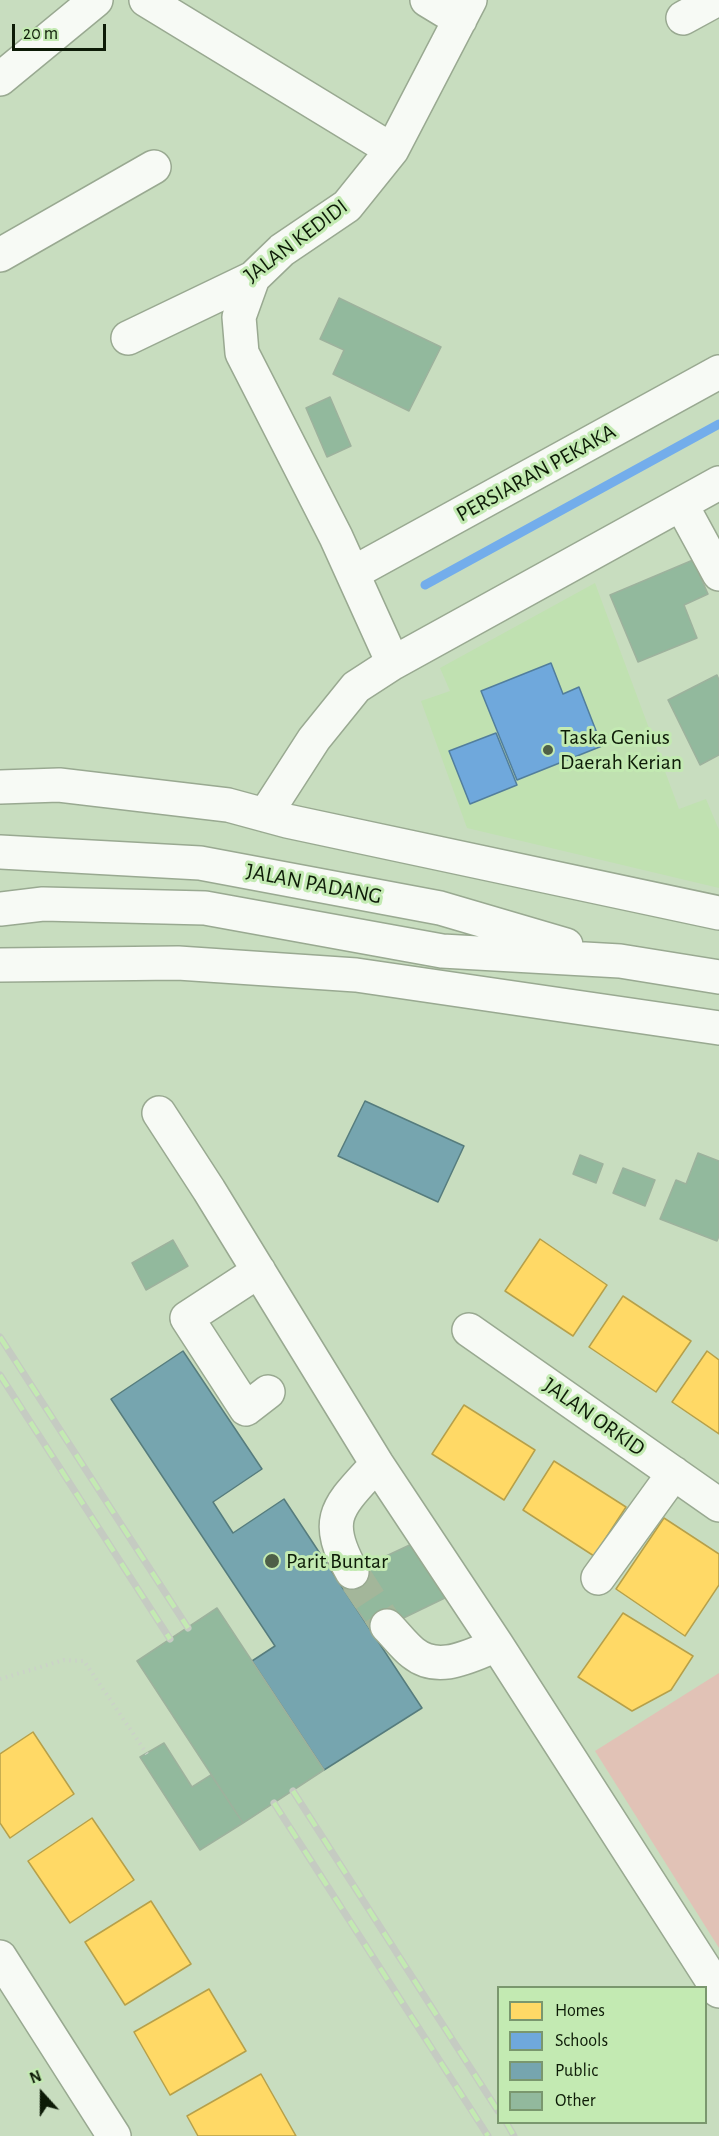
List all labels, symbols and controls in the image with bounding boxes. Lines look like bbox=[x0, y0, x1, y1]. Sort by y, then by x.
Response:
scale bar bbox=[15, 12, 110, 50]
text: 20 m bbox=[23, 25, 58, 43]
street label: JALAN KEDIDI bbox=[239, 193, 353, 289]
street label: PERSIARAN PEKAKA bbox=[452, 418, 620, 528]
place label: Taska Genius Daerah Kerian bbox=[560, 724, 682, 776]
marker: Taska Genius Daerah Kerian bbox=[541, 743, 555, 757]
street label: JALAN PADANG bbox=[244, 858, 384, 910]
street label: JALAN ORKID bbox=[538, 1372, 650, 1462]
place label: Parit Buntar bbox=[286, 1548, 388, 1574]
marker: Parit Buntar bbox=[263, 1552, 281, 1570]
legend bbox=[497, 1986, 707, 2124]
text: Homes bbox=[555, 2002, 605, 2020]
text: Schools bbox=[555, 2032, 608, 2050]
text: Public bbox=[555, 2062, 598, 2080]
north arrow bbox=[12, 2064, 72, 2124]
text: N bbox=[27, 2068, 44, 2087]
text: Other bbox=[555, 2092, 596, 2110]

